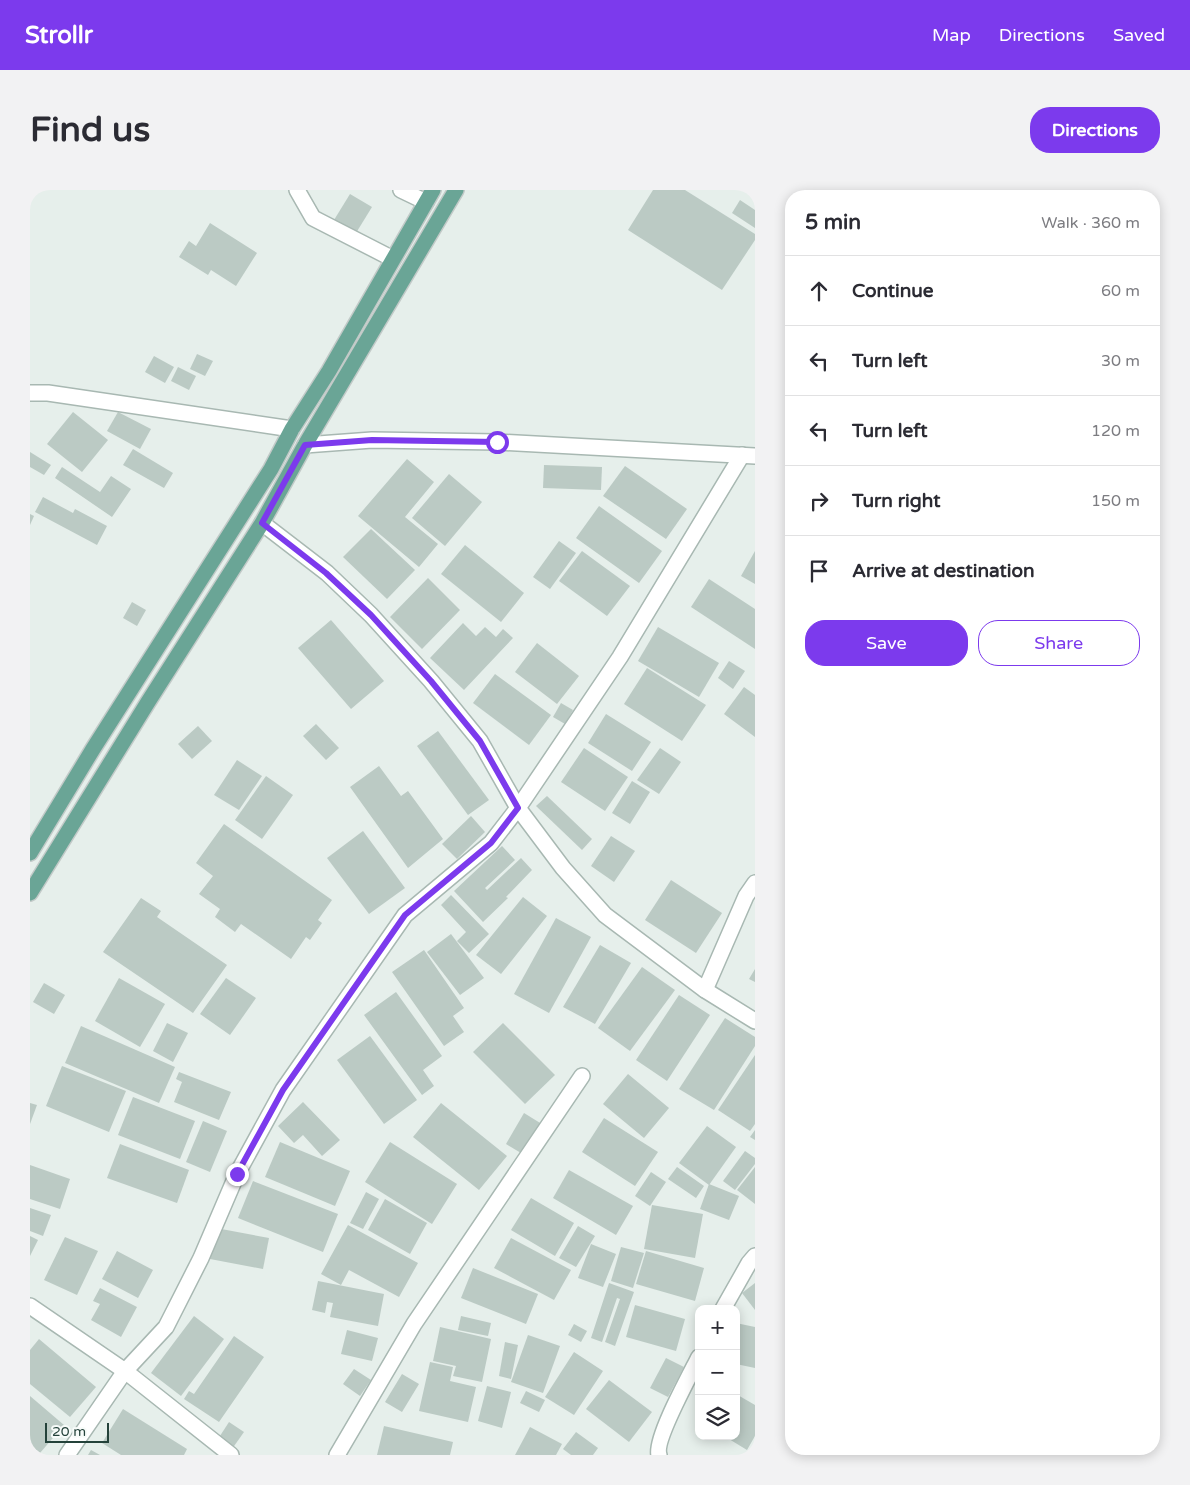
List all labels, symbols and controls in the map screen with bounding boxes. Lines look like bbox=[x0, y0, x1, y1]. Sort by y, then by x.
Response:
text: Strollr bbox=[25, 21, 93, 50]
text: Map bbox=[932, 24, 971, 46]
text: Directions bbox=[999, 24, 1085, 46]
text: Saved bbox=[1113, 24, 1165, 46]
button: Directions bbox=[1030, 107, 1160, 153]
text: Find us bbox=[30, 109, 150, 151]
text: 5 min bbox=[805, 210, 861, 235]
text: Walk · 360 m bbox=[1041, 213, 1140, 233]
icon: ahead bbox=[805, 277, 833, 305]
text: Continue bbox=[852, 280, 934, 302]
text: 60 m bbox=[1101, 281, 1140, 301]
icon: left bbox=[805, 347, 833, 375]
text: Turn left bbox=[852, 350, 928, 372]
text: 30 m bbox=[1101, 351, 1140, 371]
icon: left bbox=[805, 417, 833, 445]
text: Turn left bbox=[852, 420, 928, 442]
text: 120 m bbox=[1091, 421, 1140, 441]
route start bbox=[486, 431, 509, 454]
icon: right bbox=[805, 487, 833, 515]
text: Turn right bbox=[852, 490, 940, 512]
text: 150 m bbox=[1091, 491, 1140, 511]
icon: arrive bbox=[805, 557, 833, 585]
text: Arrive at destination bbox=[852, 560, 1035, 582]
button: Save bbox=[805, 620, 968, 666]
button: Share bbox=[978, 620, 1140, 666]
route end bbox=[226, 1163, 249, 1186]
map controls bbox=[695, 1305, 740, 1440]
button: + bbox=[695, 1305, 740, 1350]
button: − bbox=[695, 1350, 740, 1395]
button: layers bbox=[695, 1395, 740, 1440]
scale bar bbox=[45, 1420, 109, 1443]
text: 20 m bbox=[52, 1423, 86, 1440]

